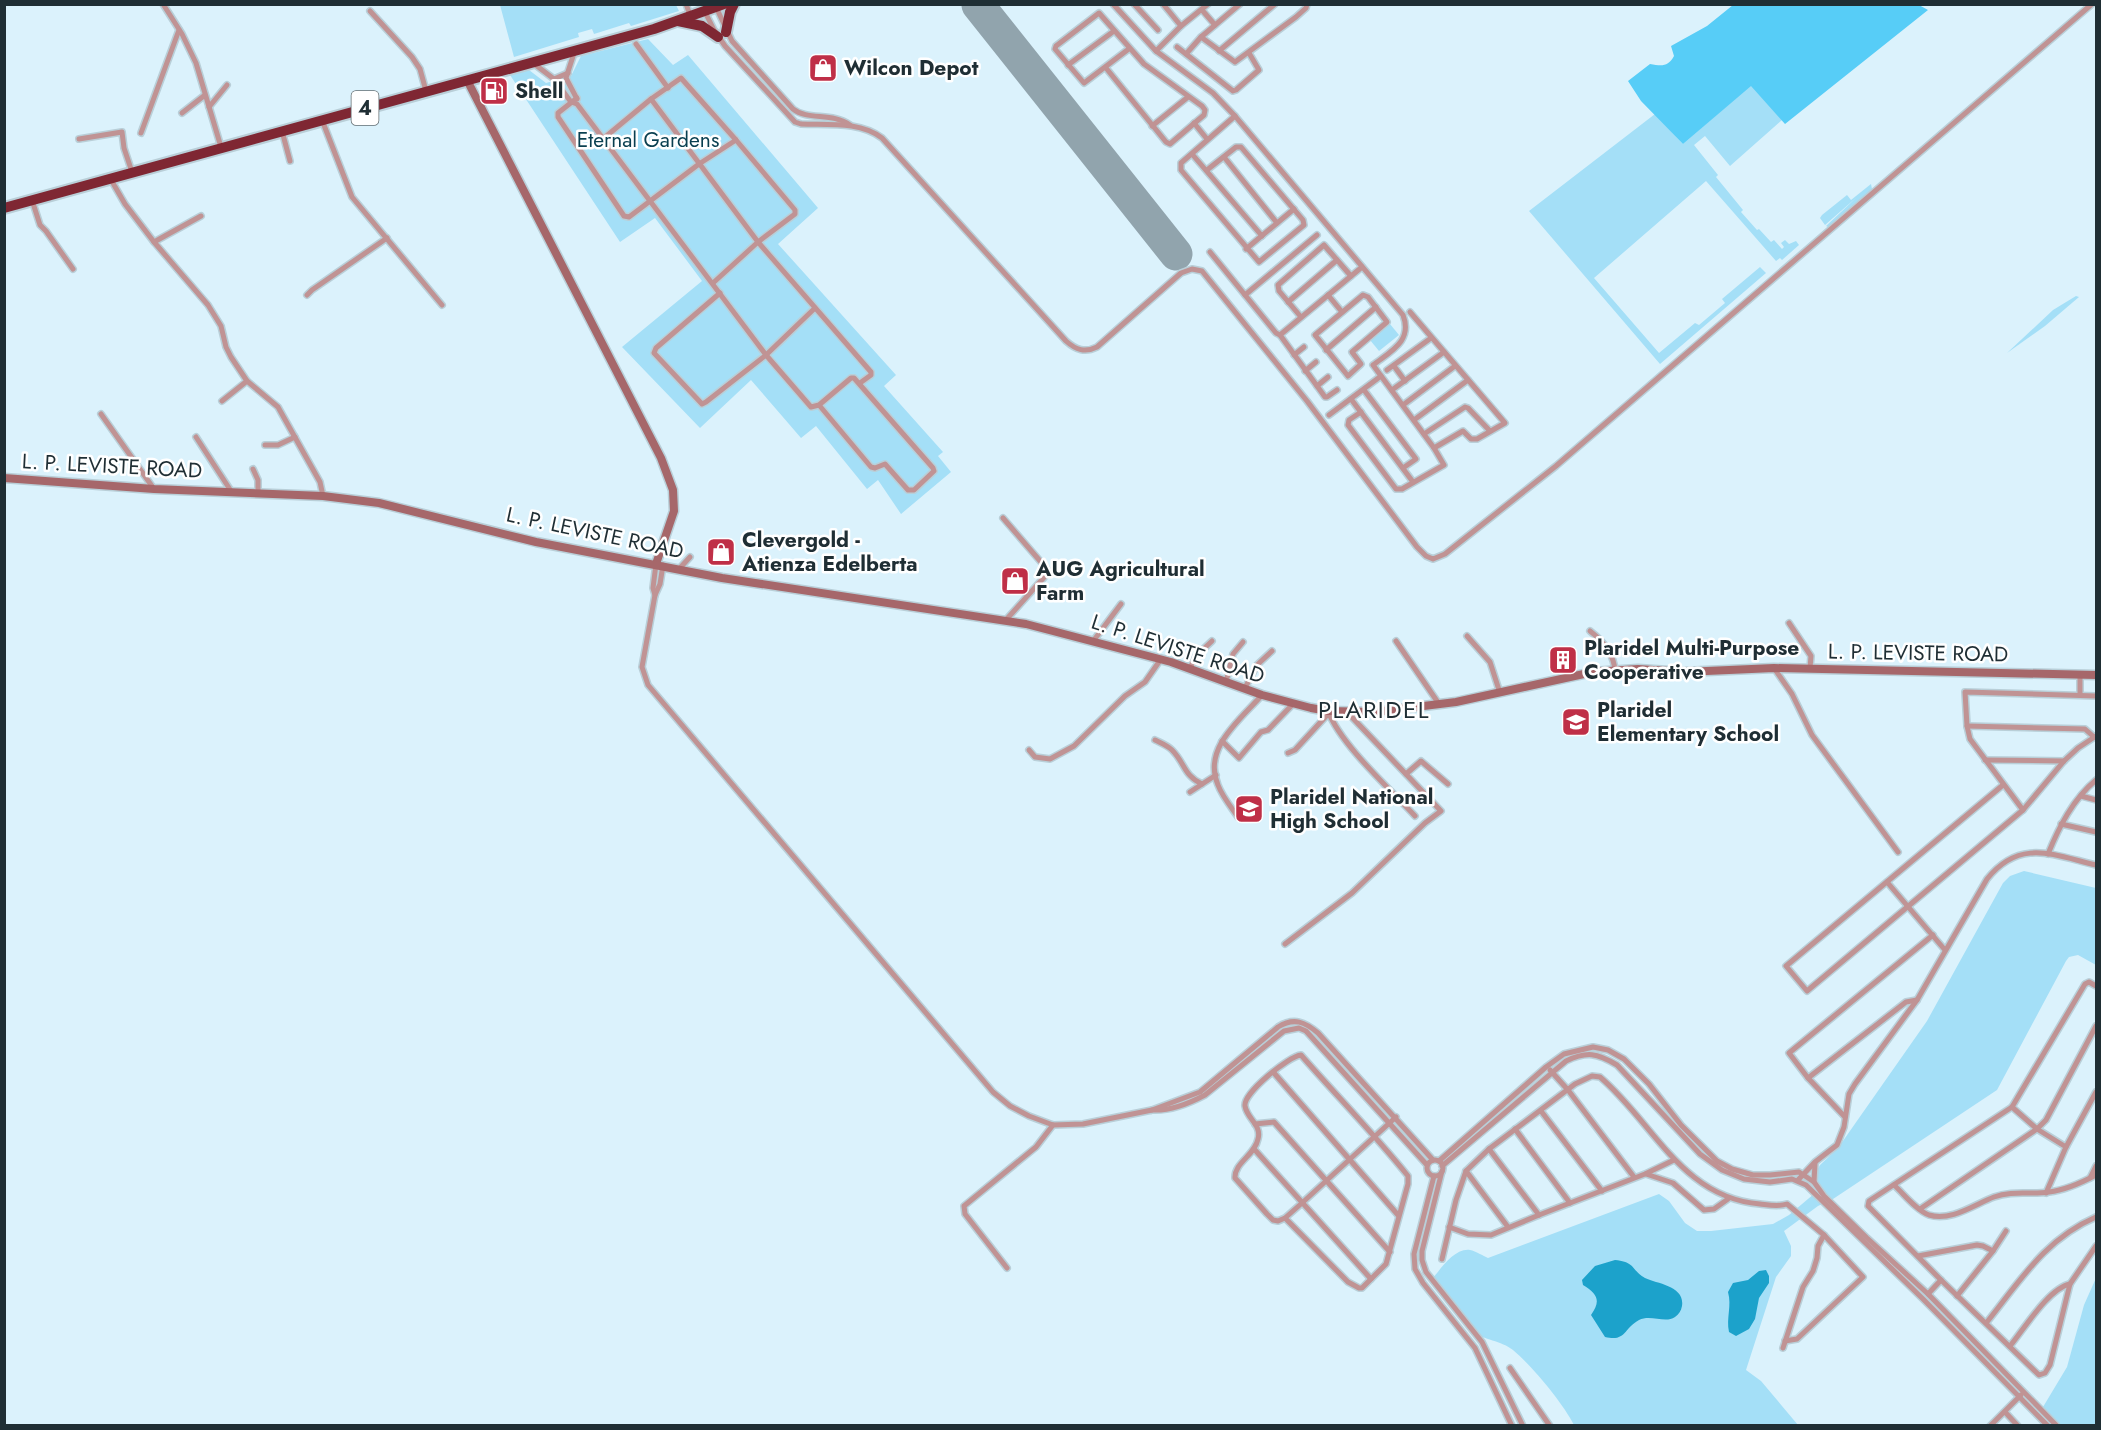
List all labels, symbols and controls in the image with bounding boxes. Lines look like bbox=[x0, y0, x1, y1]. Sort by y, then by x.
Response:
shop icon: Wilcon Depot bbox=[807, 52, 839, 84]
place label: Wilcon Depot bbox=[844, 53, 979, 83]
fuel station icon: Shell bbox=[478, 75, 510, 107]
place label: Shell bbox=[515, 76, 563, 106]
road number: 4 bbox=[352, 91, 378, 125]
park label: Eternal Gardens bbox=[577, 125, 719, 155]
street label: L. P. LEVISTE ROAD bbox=[21, 446, 203, 486]
street label: L. P. LEVISTE ROAD bbox=[504, 500, 686, 566]
place label: Clevergold - Atienza Edelberta bbox=[741, 525, 918, 579]
shop icon: Clevergold - Atienza Edelberta bbox=[705, 536, 737, 568]
place label: AUG Agricultural Farm bbox=[1035, 554, 1205, 608]
shop icon: AUG Agricultural Farm bbox=[999, 565, 1031, 597]
street label: L. P. LEVISTE ROAD bbox=[1088, 607, 1268, 691]
place label: Plaridel Multi-Purpose Cooperative bbox=[1584, 633, 1799, 687]
street label: L. P. LEVISTE ROAD bbox=[1828, 636, 2008, 670]
building icon: Plaridel Multi-Purpose Cooperative bbox=[1547, 644, 1579, 676]
district label: PLARIDEL bbox=[1318, 692, 1430, 727]
place label: Plaridel Elementary School bbox=[1597, 695, 1779, 749]
school or university icon: Plaridel Elementary School bbox=[1560, 706, 1592, 738]
place label: Plaridel National High School bbox=[1270, 782, 1433, 836]
school or university icon: Plaridel National High School bbox=[1233, 793, 1265, 825]

